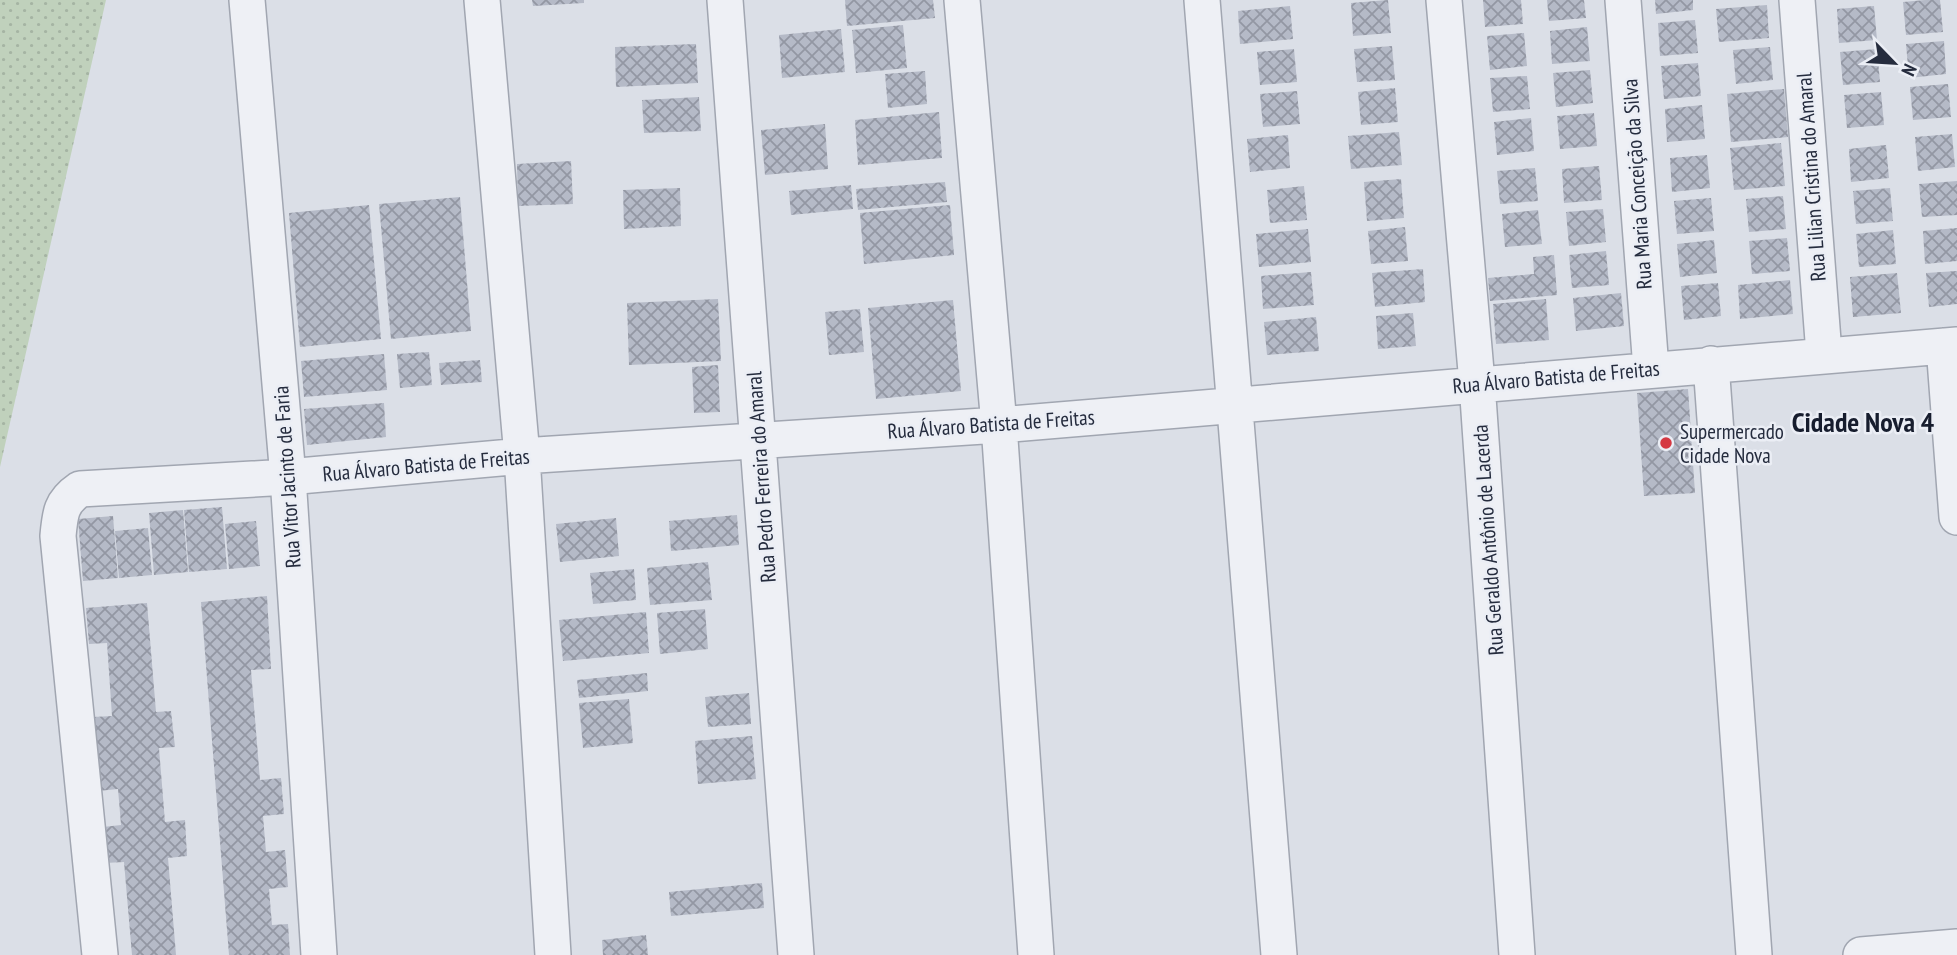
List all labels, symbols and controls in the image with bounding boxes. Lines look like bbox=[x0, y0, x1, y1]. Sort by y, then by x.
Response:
north arrow bbox=[1859, 28, 1929, 98]
text: N bbox=[1896, 60, 1922, 80]
street label: Rua Lilian Cristina do Amaral bbox=[1790, 72, 1832, 282]
street label: Rua Maria Conceição da Silva bbox=[1616, 78, 1658, 290]
street label: Rua Álvaro Batista de Freitas bbox=[1451, 355, 1661, 399]
street label: Rua Pedro Ferreira do Amaral bbox=[740, 370, 782, 584]
street label: Rua Vitor Jacinto de Faria bbox=[267, 385, 307, 569]
street label: Rua Álvaro Batista de Freitas bbox=[886, 403, 1096, 445]
district label: Cidade Nova 4 bbox=[1792, 403, 1935, 440]
place label: Supermercado Cidade Nova bbox=[1680, 418, 1784, 469]
street label: Rua Geraldo Antônio de Lacerda bbox=[1466, 424, 1510, 656]
marker: Supermercado Cidade Nova bbox=[1658, 435, 1674, 451]
street label: Rua Álvaro Batista de Freitas bbox=[321, 443, 531, 487]

